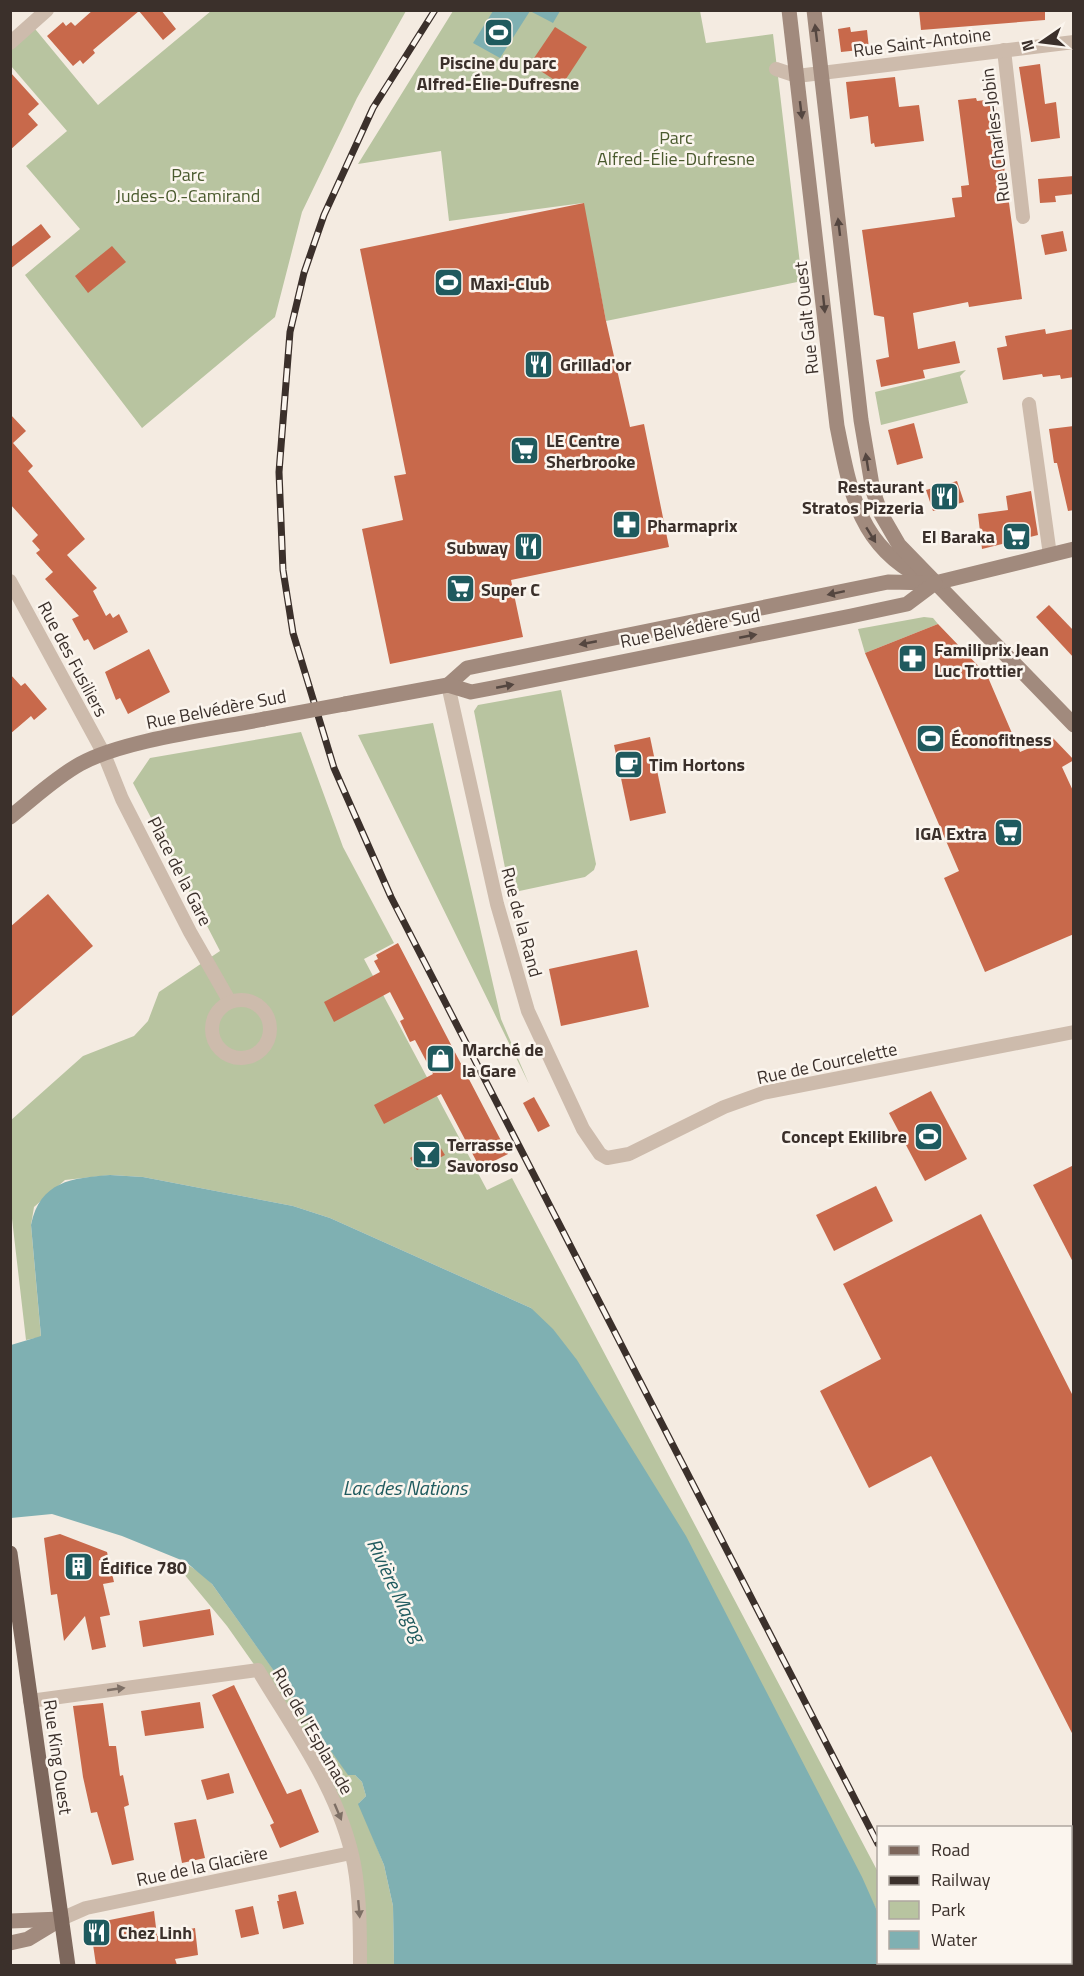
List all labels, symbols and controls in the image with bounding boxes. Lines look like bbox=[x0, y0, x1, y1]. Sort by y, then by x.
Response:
north arrow bbox=[1012, 12, 1072, 72]
sports icon: Piscine du parc Alfred-Élie-Dufresne bbox=[482, 17, 514, 49]
street label: Rue Saint-Antoine bbox=[852, 20, 992, 64]
one-way arrow bbox=[812, 24, 821, 43]
text: N bbox=[1014, 37, 1040, 54]
place label: Piscine du parc Alfred-Élie-Dufresne bbox=[417, 49, 579, 97]
street label: Rue Charles-Jobin bbox=[973, 66, 1017, 204]
one-way arrow bbox=[796, 101, 806, 120]
park label: Parc Alfred-Élie-Dufresne bbox=[597, 124, 755, 172]
park label: Parc Judes-O.-Camirand bbox=[116, 161, 260, 209]
one-way arrow bbox=[834, 217, 844, 236]
street label: Rue Galt Ouest bbox=[787, 260, 825, 376]
sports icon: Maxi-Club bbox=[433, 267, 465, 299]
place label: Maxi-Club bbox=[470, 270, 550, 297]
one-way arrow bbox=[819, 295, 829, 314]
restaurant icon: Grillad'or bbox=[523, 348, 555, 380]
place label: Grillad'or bbox=[560, 351, 632, 378]
place label: LE Centre Sherbrooke bbox=[546, 427, 636, 475]
supermarket icon: LE Centre Sherbrooke bbox=[509, 434, 541, 466]
one-way arrow bbox=[863, 452, 872, 471]
place label: Restaurant Stratos Pizzeria bbox=[802, 473, 924, 521]
restaurant icon: Restaurant Stratos Pizzeria bbox=[929, 480, 961, 512]
pharmacy icon: Pharmaprix bbox=[610, 509, 642, 541]
place label: Pharmaprix bbox=[647, 512, 738, 539]
supermarket icon: El Baraka bbox=[1000, 520, 1032, 552]
place label: El Baraka bbox=[922, 523, 995, 550]
one-way arrow bbox=[865, 526, 876, 543]
restaurant icon: Subway bbox=[513, 531, 545, 563]
place label: Subway bbox=[446, 534, 508, 561]
supermarket icon: Super C bbox=[444, 573, 476, 605]
place label: Super C bbox=[481, 576, 540, 603]
one-way arrow bbox=[826, 588, 845, 598]
street label: Rue des Fusiliers bbox=[31, 596, 115, 722]
street label: Rue Belvédère Sud bbox=[618, 601, 762, 655]
one-way arrow bbox=[739, 631, 758, 640]
place label: Familiprix Jean Luc Trottier bbox=[934, 636, 1049, 684]
one-way arrow bbox=[579, 639, 597, 649]
pharmacy icon: Familiprix Jean Luc Trottier bbox=[897, 643, 929, 675]
one-way arrow bbox=[496, 681, 515, 690]
street label: Rue Belvédère Sud bbox=[144, 682, 288, 736]
sports icon: Éconofitness bbox=[914, 723, 946, 755]
place label: Éconofitness bbox=[951, 726, 1052, 753]
cafe icon: Tim Hortons bbox=[612, 748, 644, 780]
place label: Tim Hortons bbox=[649, 751, 745, 778]
street label: Place de la Gare bbox=[141, 812, 219, 930]
supermarket icon: IGA Extra bbox=[992, 817, 1024, 849]
place label: IGA Extra bbox=[915, 820, 987, 847]
street label: Rue de la Rand bbox=[494, 864, 550, 980]
street label: Rue de Courcelette bbox=[754, 1035, 900, 1091]
place label: Marché de la Gare bbox=[462, 1036, 544, 1084]
shop icon: Marché de la Gare bbox=[425, 1043, 457, 1075]
sports icon: Concept Ekilibre bbox=[912, 1120, 944, 1152]
place label: Concept Ekilibre bbox=[781, 1123, 907, 1150]
place label: Terrasse Savoroso bbox=[447, 1131, 519, 1179]
bar icon: Terrasse Savoroso bbox=[410, 1138, 442, 1170]
water label: Lac des Nations bbox=[343, 1472, 469, 1503]
water label: Rivière Magog bbox=[359, 1533, 436, 1650]
building icon: Édifice 780 bbox=[63, 1551, 95, 1583]
place label: Édifice 780 bbox=[100, 1554, 187, 1581]
street label: Rue de l'Esplanade bbox=[266, 1663, 360, 1799]
one-way arrow bbox=[106, 1685, 125, 1694]
street label: Rue King Ouest bbox=[37, 1698, 80, 1817]
one-way arrow bbox=[333, 1804, 343, 1822]
legend bbox=[877, 1826, 1072, 1964]
text: Road bbox=[931, 1836, 970, 1863]
street label: Rue de la Glacière bbox=[134, 1839, 270, 1893]
text: Railway bbox=[931, 1866, 991, 1893]
text: Park bbox=[931, 1896, 966, 1923]
one-way arrow bbox=[354, 1900, 363, 1919]
restaurant icon: Chez Linh bbox=[81, 1916, 113, 1948]
place label: Chez Linh bbox=[118, 1919, 192, 1946]
text: Water bbox=[931, 1926, 977, 1953]

